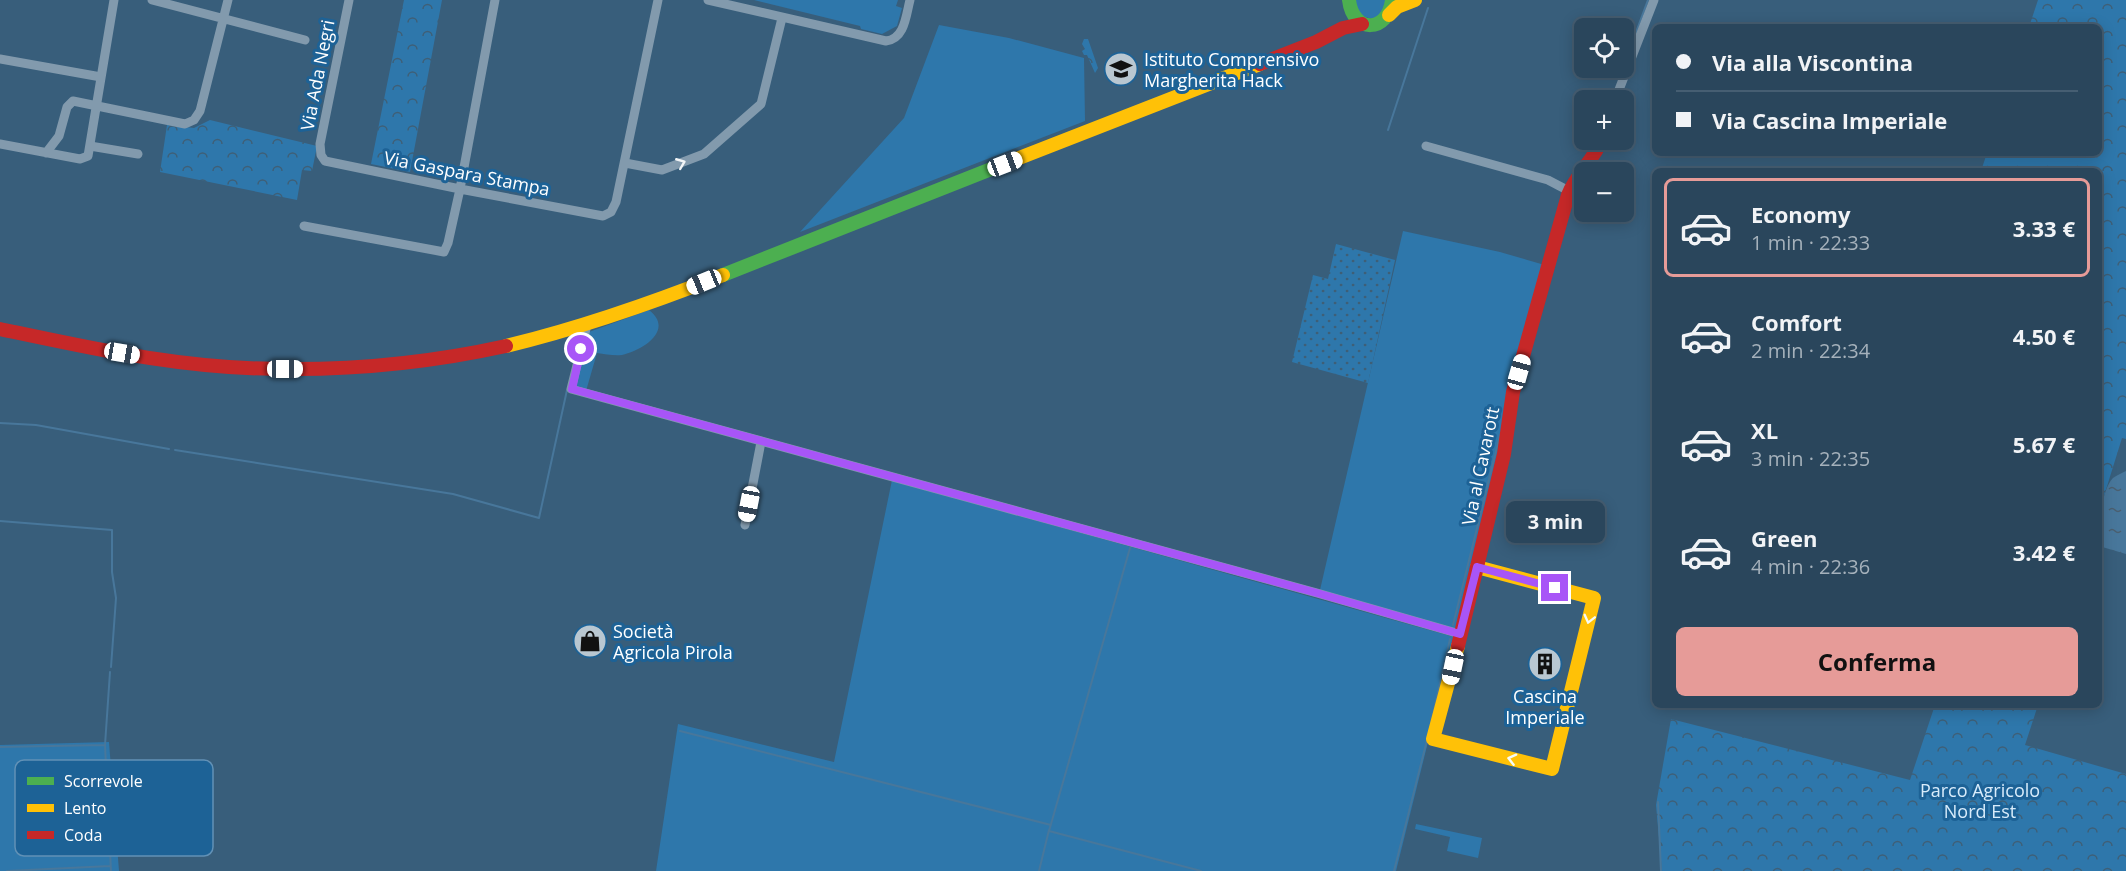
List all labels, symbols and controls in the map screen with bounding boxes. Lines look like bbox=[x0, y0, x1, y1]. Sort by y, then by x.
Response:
street label: Via Ada Negri bbox=[295, 18, 339, 132]
map controls bbox=[1574, 18, 1634, 222]
button: locate bbox=[1574, 18, 1634, 78]
place label: Istituto Comprensivo Margherita Hack bbox=[1144, 47, 1319, 92]
text: Via alla Viscontina bbox=[1712, 47, 1913, 77]
school or university icon: Istituto Comprensivo Margherita Hack bbox=[1103, 51, 1139, 87]
button: + bbox=[1574, 90, 1634, 150]
text: Via Cascina Imperiale bbox=[1712, 105, 1947, 135]
street label: Via Gaspara Stampa bbox=[382, 145, 552, 201]
car bbox=[985, 149, 1025, 179]
one-way arrow bbox=[675, 158, 686, 170]
button: − bbox=[1574, 162, 1634, 222]
text: Economy bbox=[1751, 199, 1850, 229]
icon: car bbox=[1679, 201, 1733, 255]
text: 3.33 € bbox=[2013, 213, 2075, 243]
text: 1 min · 22:33 bbox=[1751, 229, 1870, 256]
car bbox=[684, 267, 724, 297]
text: Comfort bbox=[1751, 307, 1842, 337]
icon: car bbox=[1679, 309, 1733, 363]
text: 4.50 € bbox=[2013, 321, 2075, 351]
route start bbox=[567, 335, 594, 362]
text: 2 min · 22:34 bbox=[1751, 337, 1870, 364]
car bbox=[103, 341, 141, 365]
car bbox=[1505, 352, 1533, 392]
car bbox=[267, 360, 303, 378]
street label: Via al Cavarott bbox=[1456, 405, 1504, 527]
text: XL bbox=[1751, 415, 1778, 445]
icon: car bbox=[1679, 417, 1733, 471]
text: 5.67 € bbox=[2013, 429, 2075, 459]
text: 3 min · 22:35 bbox=[1751, 445, 1870, 472]
car bbox=[737, 485, 761, 523]
callout: 3 min bbox=[1506, 501, 1604, 543]
text: 3 min bbox=[1528, 508, 1583, 535]
text: Green bbox=[1751, 523, 1817, 553]
icon: car bbox=[1679, 525, 1733, 579]
text: 3.42 € bbox=[2013, 537, 2075, 567]
text: 4 min · 22:36 bbox=[1751, 553, 1870, 580]
route end bbox=[1541, 574, 1568, 601]
one-way arrow bbox=[1583, 614, 1596, 624]
place label: Società Agricola Pirola bbox=[613, 619, 733, 664]
shop icon: Società Agricola Pirola bbox=[572, 623, 608, 659]
button: Conferma bbox=[1676, 627, 2078, 696]
building icon: Cascina Imperiale bbox=[1527, 646, 1563, 682]
car bbox=[1440, 648, 1466, 686]
place label: Cascina Imperiale bbox=[1505, 684, 1585, 729]
one-way arrow bbox=[1507, 753, 1517, 766]
legend bbox=[15, 760, 213, 856]
text: Scorrevole bbox=[64, 770, 143, 792]
park label: Parco Agricolo Nord Est bbox=[1920, 778, 2040, 823]
text: Lento bbox=[64, 797, 106, 819]
text: Coda bbox=[64, 824, 102, 846]

